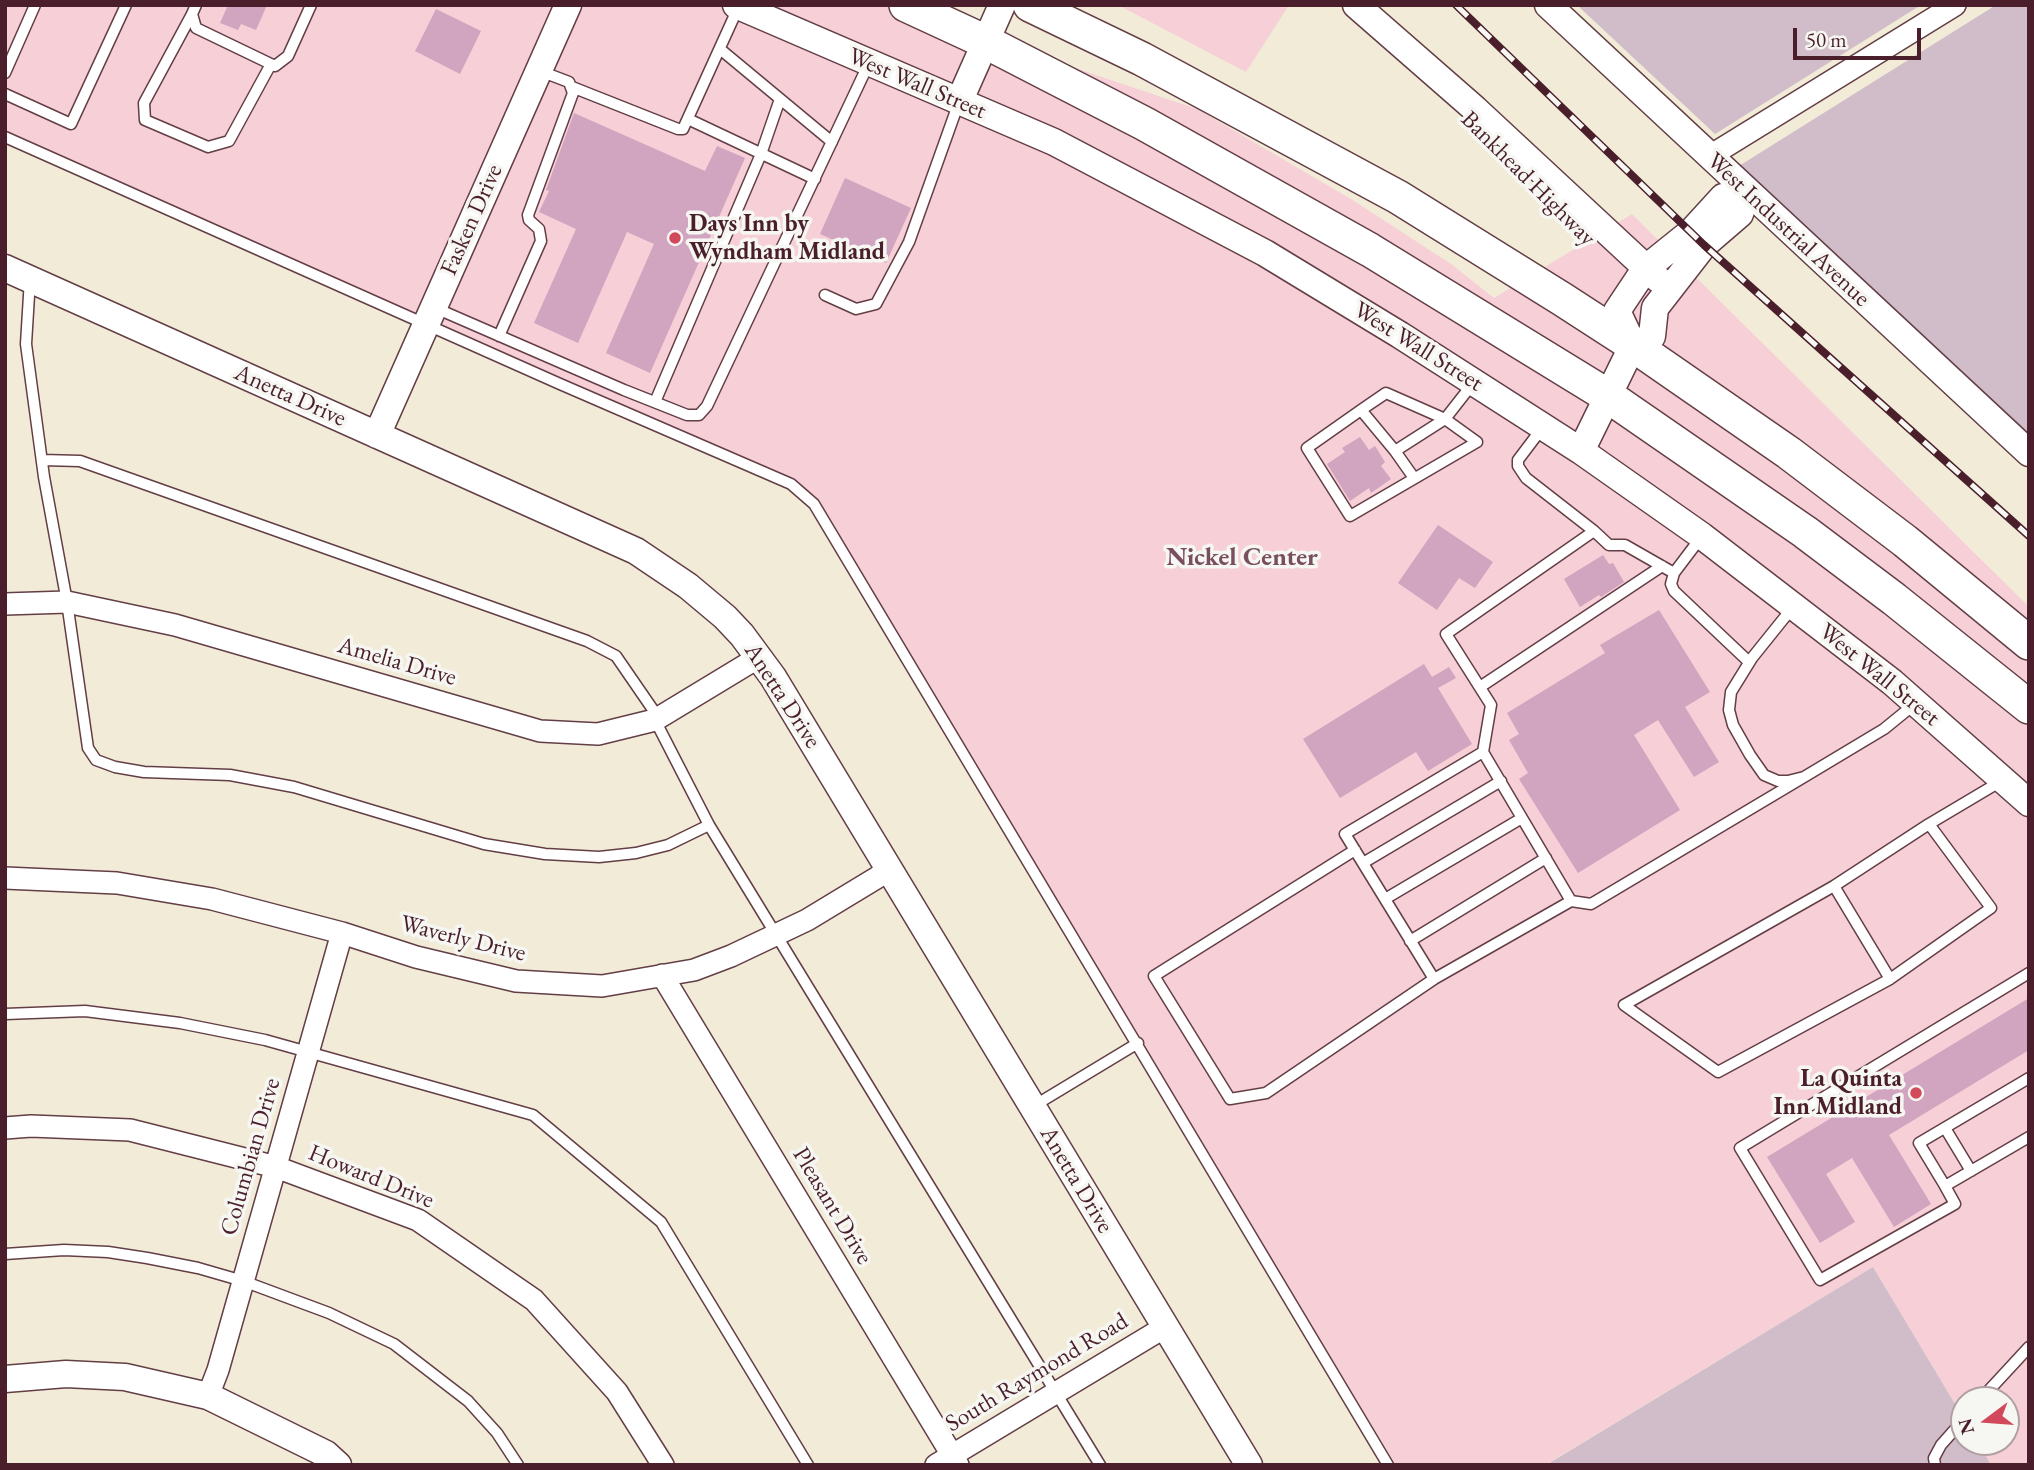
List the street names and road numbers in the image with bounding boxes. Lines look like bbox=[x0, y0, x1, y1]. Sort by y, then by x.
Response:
street label: West Wall Street bbox=[844, 42, 990, 126]
street label: Bankhead Highway bbox=[1454, 105, 1602, 253]
street label: West Industrial Avenue bbox=[1700, 147, 1876, 313]
street label: Fasken Drive bbox=[435, 160, 509, 280]
street label: West Wall Street bbox=[1348, 296, 1488, 398]
street label: Anetta Drive bbox=[230, 359, 350, 433]
street label: West Wall Street bbox=[1813, 617, 1945, 733]
street label: Amelia Drive bbox=[334, 631, 460, 693]
street label: Anetta Drive bbox=[737, 638, 827, 754]
street label: Waverly Drive bbox=[397, 910, 529, 968]
street label: Columbian Drive bbox=[215, 1075, 287, 1239]
street label: Anetta Drive bbox=[1033, 1121, 1119, 1239]
street label: Howard Drive bbox=[304, 1139, 438, 1215]
street label: Pleasant Drive bbox=[786, 1142, 878, 1270]
street label: South Raymond Road bbox=[941, 1307, 1133, 1439]

